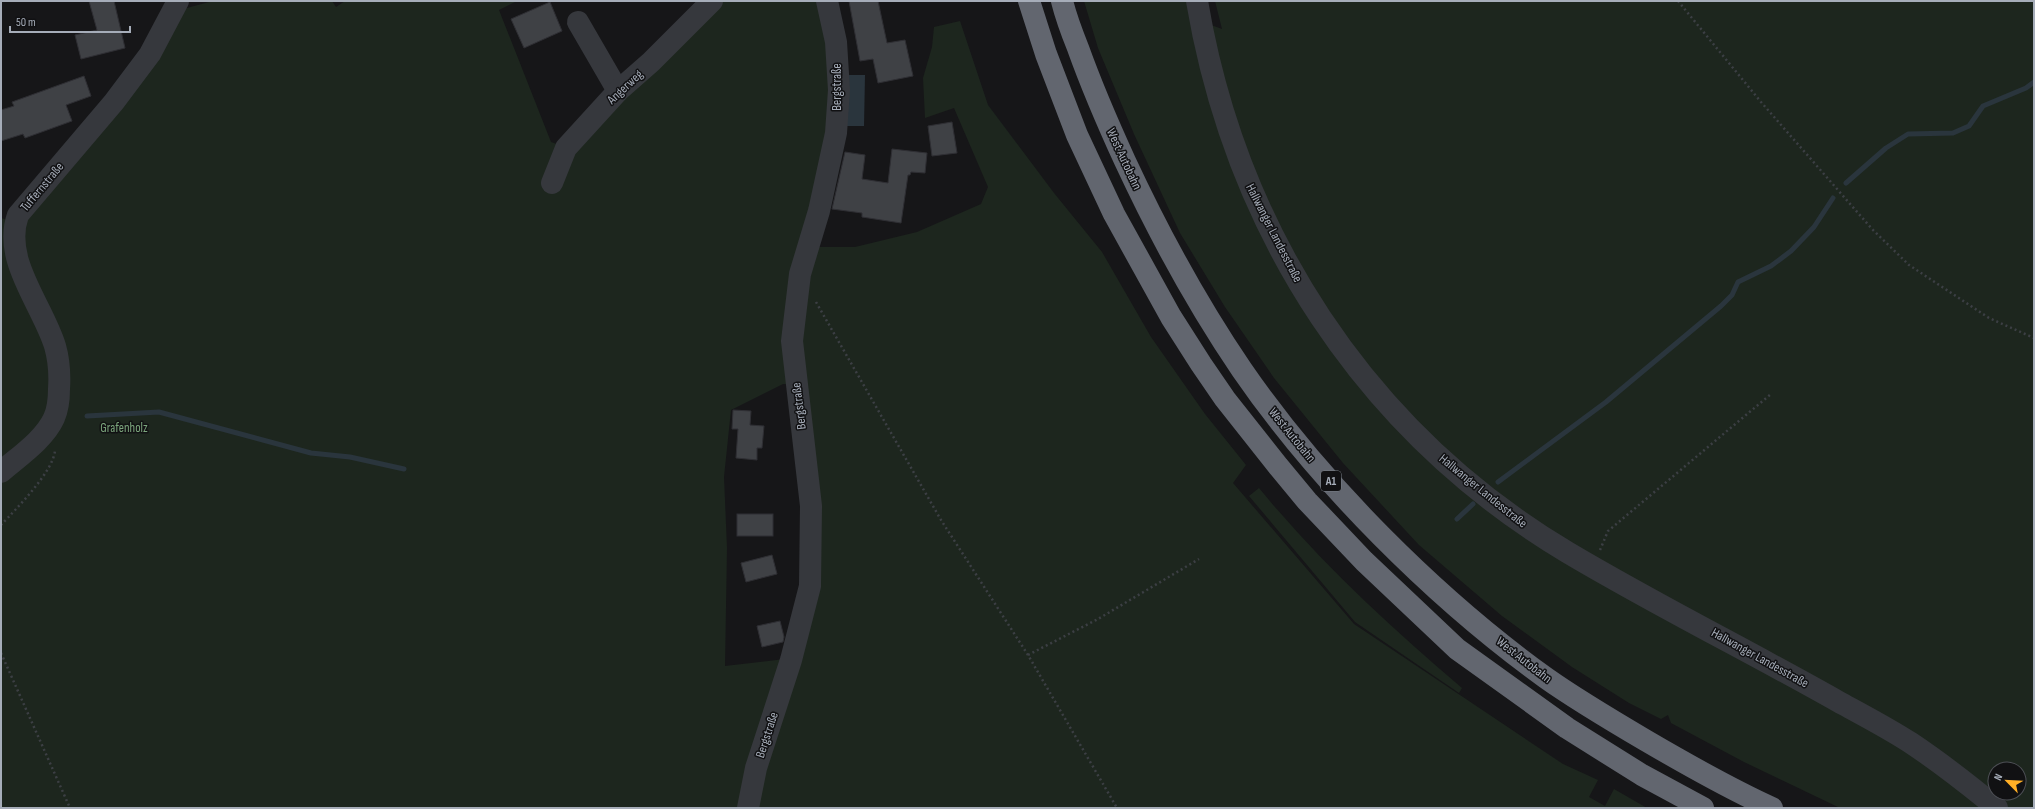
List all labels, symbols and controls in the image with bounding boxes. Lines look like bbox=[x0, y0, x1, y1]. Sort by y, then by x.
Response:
scale bar bbox=[10, 8, 130, 34]
text: 50 m bbox=[16, 15, 36, 30]
street label: Bergstraße bbox=[829, 63, 845, 111]
street label: Angerweg bbox=[603, 66, 646, 108]
street label: West Autobahn bbox=[1103, 126, 1145, 192]
street label: Tuffernstraße bbox=[17, 159, 67, 215]
street label: Hallwanger Landesstraße bbox=[1242, 181, 1306, 285]
street label: Bergstraße bbox=[788, 381, 810, 431]
street label: West Autobahn bbox=[1265, 404, 1319, 466]
park label: Grafenholz bbox=[100, 420, 148, 436]
street label: Hallwanger Landesstraße bbox=[1436, 451, 1530, 531]
road number: A1 bbox=[1321, 471, 1341, 491]
street label: Hallwanger Landesstraße bbox=[1709, 625, 1811, 691]
street label: West Autobahn bbox=[1493, 633, 1555, 687]
street label: Bergstraße bbox=[752, 710, 782, 760]
north arrow bbox=[1987, 761, 2027, 801]
text: N bbox=[1991, 772, 2006, 782]

